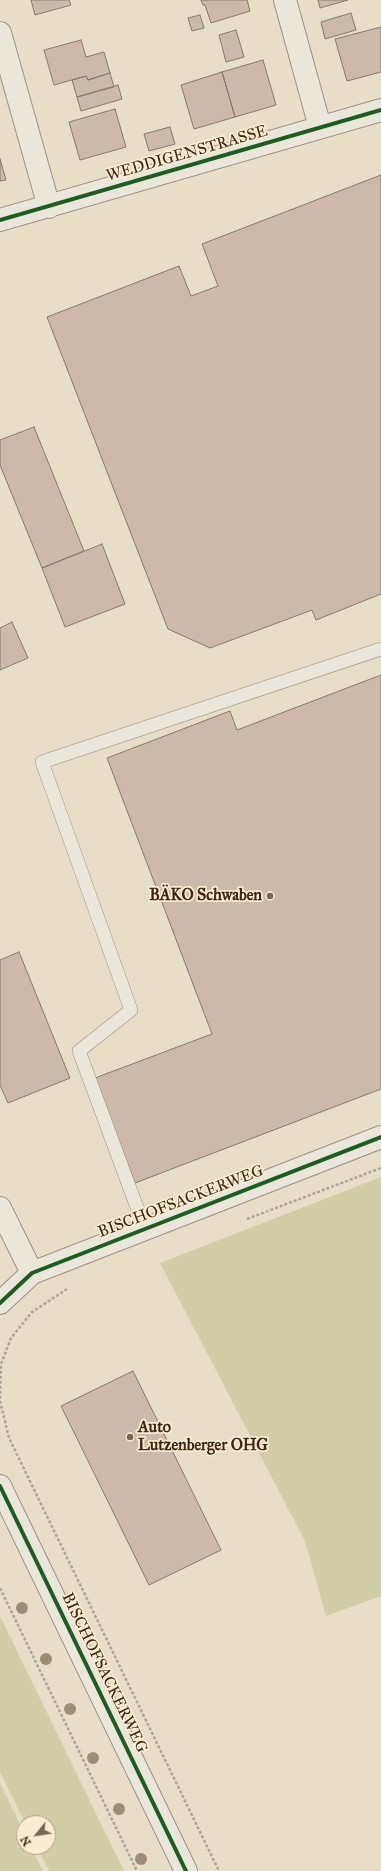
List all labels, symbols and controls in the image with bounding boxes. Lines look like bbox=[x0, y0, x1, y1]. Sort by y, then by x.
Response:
street label: WEDDIGENSTRASSE bbox=[104, 122, 270, 186]
place label: BÄKO Schwaben bbox=[149, 886, 262, 906]
marker: BÄKO Schwaben bbox=[265, 891, 275, 901]
street label: BISCHOFSACKERWEG bbox=[95, 1162, 267, 1242]
place label: Auto Lutzenberger OHG bbox=[138, 1418, 268, 1456]
marker: Auto Lutzenberger OHG bbox=[125, 1432, 135, 1442]
street label: BISCHOFSACKERWEG bbox=[57, 1590, 151, 1756]
north arrow bbox=[16, 1815, 56, 1855]
text: N bbox=[18, 1833, 34, 1848]

